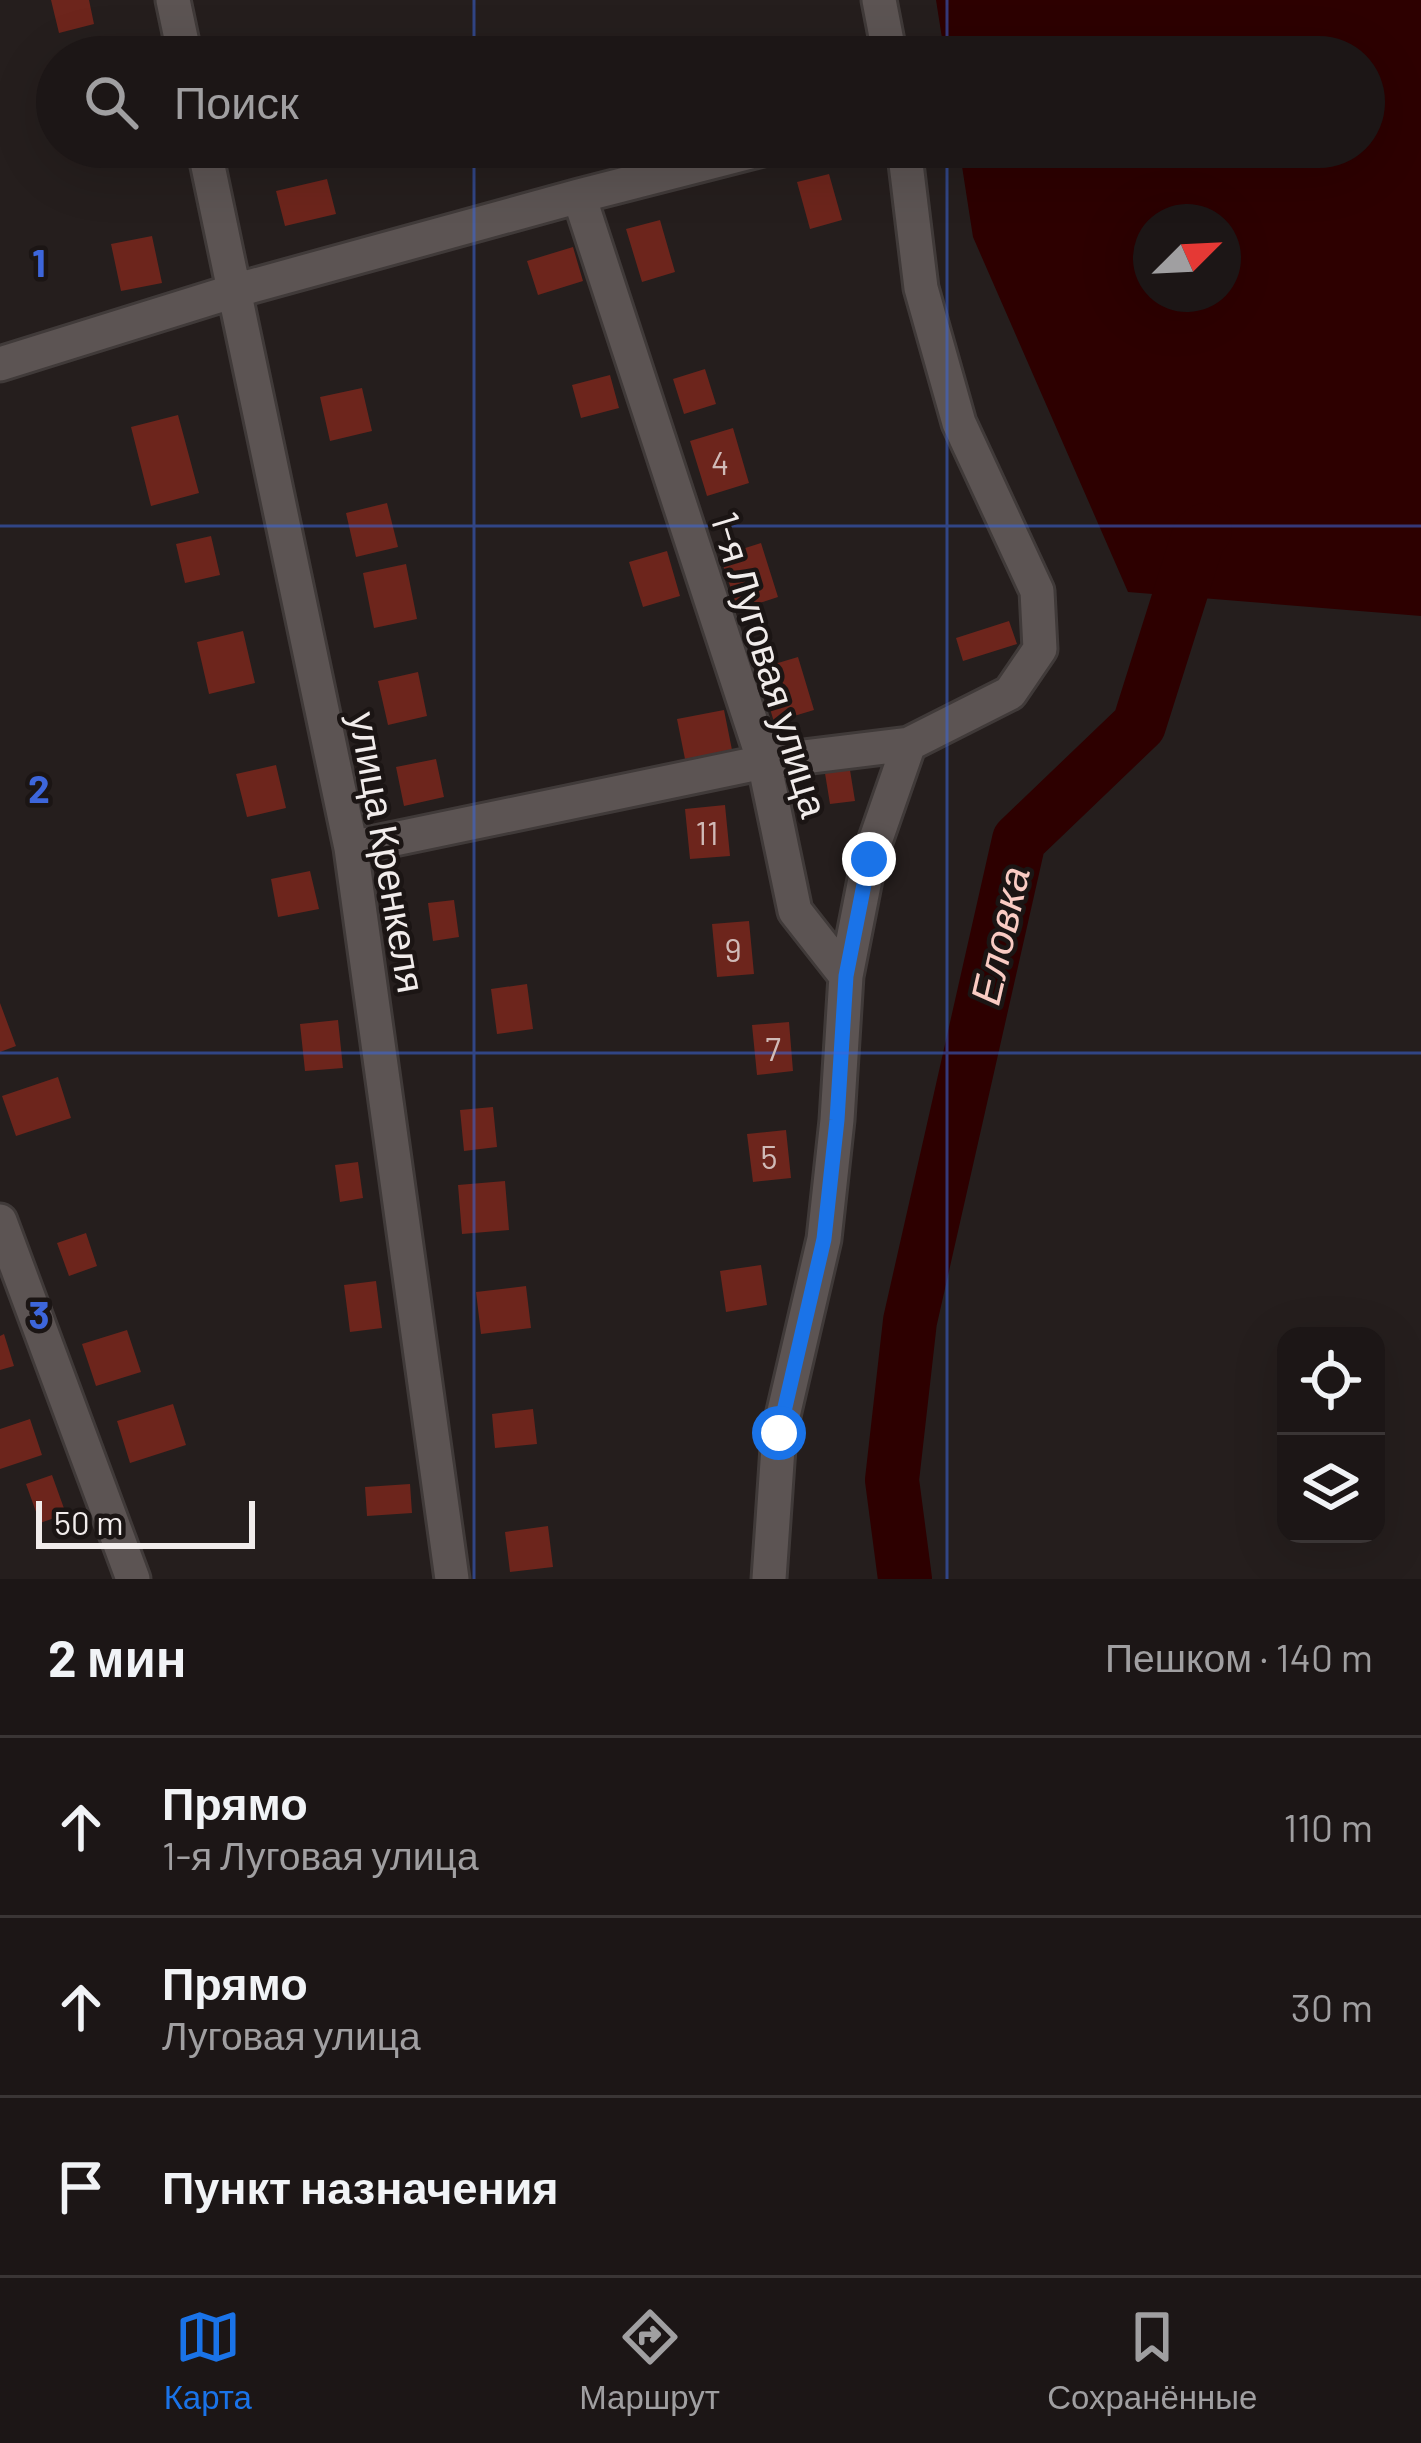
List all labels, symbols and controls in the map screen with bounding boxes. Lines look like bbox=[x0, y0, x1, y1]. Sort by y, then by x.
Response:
search box bbox=[36, 36, 1385, 168]
icon: search bbox=[78, 69, 144, 135]
text: Поиск bbox=[174, 74, 299, 128]
north arrow bbox=[1133, 204, 1241, 312]
text: 1 bbox=[32, 238, 46, 285]
house number: 4 bbox=[711, 442, 729, 482]
street label: 1-я Луговая улица bbox=[702, 506, 840, 823]
street label: улица Кренкеля bbox=[341, 708, 437, 996]
text: 2 bbox=[28, 764, 50, 811]
house number: 11 bbox=[695, 812, 719, 852]
route end bbox=[842, 832, 896, 886]
water label: Еловка bbox=[958, 861, 1038, 1009]
house number: 9 bbox=[724, 929, 742, 969]
house number: 7 bbox=[765, 1028, 781, 1068]
house number: 5 bbox=[761, 1136, 777, 1176]
text: 3 bbox=[28, 1290, 50, 1337]
map controls bbox=[1277, 1327, 1385, 1543]
button: locate bbox=[1277, 1327, 1385, 1435]
route start bbox=[752, 1406, 806, 1460]
button: layers bbox=[1277, 1435, 1385, 1543]
scale bar bbox=[36, 1495, 255, 1548]
text: 50 m bbox=[54, 1502, 124, 1542]
text: 2 мин bbox=[48, 1626, 187, 1687]
text: Пешком · 140 m bbox=[1105, 1633, 1373, 1680]
text: Прямо bbox=[162, 1775, 308, 1829]
icon: ahead bbox=[48, 1794, 114, 1860]
text: 110 m bbox=[1283, 1803, 1373, 1850]
text: 1-я Луговая улица bbox=[162, 1831, 479, 1878]
text: Прямо bbox=[162, 1955, 308, 2009]
icon: ahead bbox=[48, 1974, 114, 2040]
text: 30 m bbox=[1291, 1983, 1373, 2030]
text: Луговая улица bbox=[162, 2011, 421, 2058]
icon: arrive bbox=[48, 2154, 114, 2220]
text: Пункт назначения bbox=[162, 2159, 559, 2213]
tab: Карта bbox=[164, 2304, 252, 2417]
tab: Маршрут bbox=[579, 2304, 720, 2417]
tab: Сохранённые bbox=[1047, 2304, 1257, 2417]

